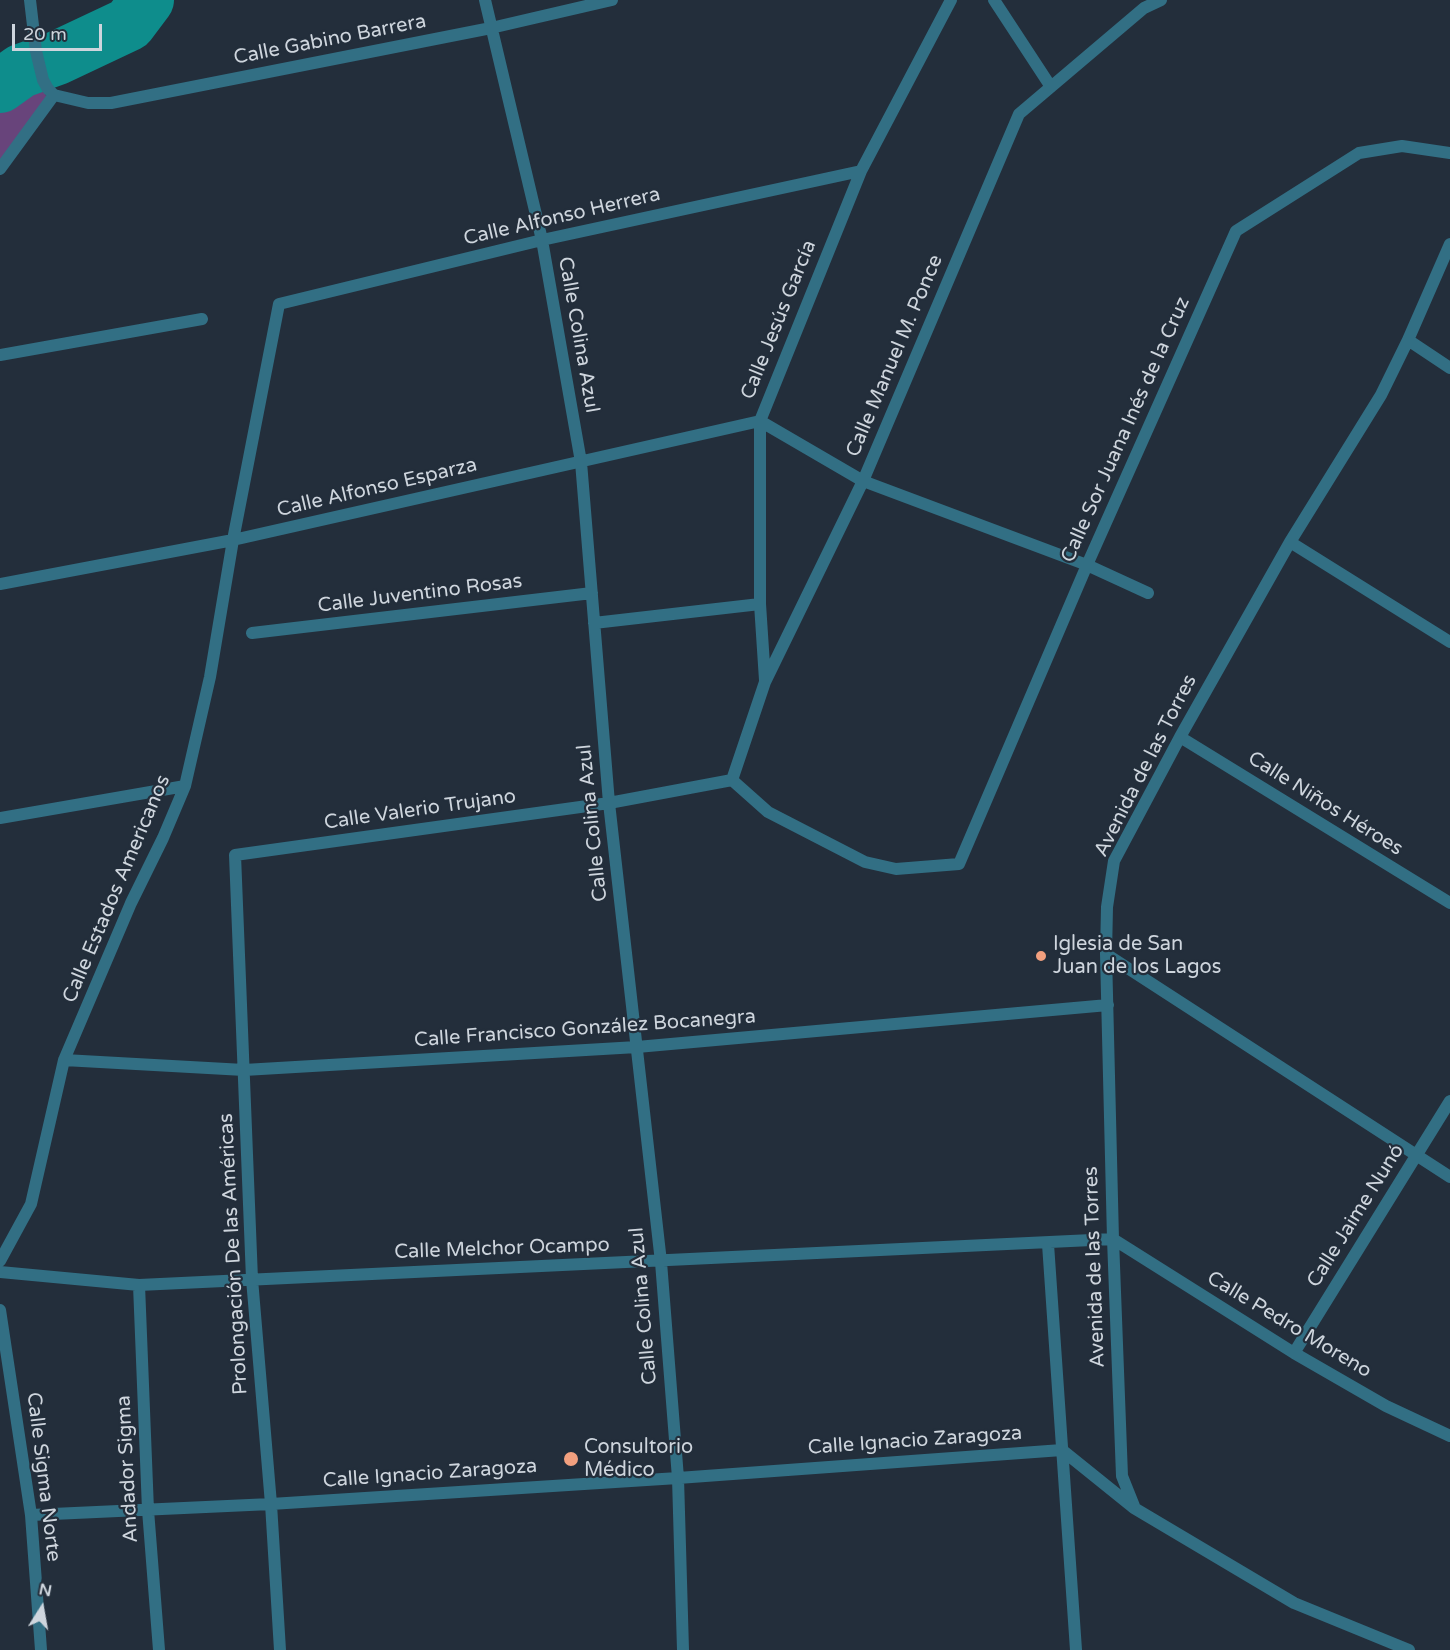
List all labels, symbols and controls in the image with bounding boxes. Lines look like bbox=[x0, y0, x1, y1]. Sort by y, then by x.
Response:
street label: Calle Gabino Barrera bbox=[232, 10, 428, 70]
scale bar bbox=[15, 12, 105, 50]
text: 20 m bbox=[23, 23, 67, 45]
street label: Calle Alfonso Herrera bbox=[461, 183, 663, 251]
street label: Calle Jesús García bbox=[736, 237, 822, 403]
street label: Calle Manuel M. Ponce bbox=[842, 251, 948, 461]
street label: Calle Colina Azul bbox=[552, 255, 604, 415]
street label: Calle Sor Juana Inés de la Cruz bbox=[1056, 293, 1196, 567]
street label: Calle Alfonso Esparza bbox=[275, 453, 479, 523]
street label: Calle Juventino Rosas bbox=[316, 570, 524, 618]
street label: Avenida de las Torres bbox=[1090, 671, 1202, 861]
street label: Calle Colina Azul bbox=[573, 743, 613, 903]
street label: Calle Niños Héroes bbox=[1243, 747, 1407, 861]
street label: Calle Estados Americanos bbox=[58, 771, 176, 1007]
street label: Calle Valerio Trujano bbox=[323, 785, 517, 835]
place label: Iglesia de San Juan de los Lagos bbox=[1053, 933, 1221, 980]
marker: Iglesia de San Juan de los Lagos bbox=[1034, 949, 1048, 963]
street label: Calle Francisco González Bocanegra bbox=[413, 1005, 757, 1053]
street label: Prolongación De las Américas bbox=[215, 1113, 253, 1395]
street label: Calle Jaime Nunó bbox=[1302, 1140, 1410, 1292]
street label: Avenida de las Torres bbox=[1079, 1166, 1111, 1368]
street label: Calle Colina Azul bbox=[625, 1226, 663, 1386]
street label: Calle Melchor Ocampo bbox=[394, 1233, 610, 1265]
street label: Calle Pedro Moreno bbox=[1202, 1266, 1376, 1384]
street label: Calle Sigma Norte bbox=[21, 1391, 65, 1563]
street label: Andador Sigma bbox=[112, 1395, 144, 1543]
street label: Calle Ignacio Zaragoza bbox=[807, 1422, 1023, 1460]
place label: Consultorio Médico bbox=[584, 1436, 693, 1483]
marker: Consultorio Médico bbox=[562, 1450, 580, 1468]
street label: Calle Ignacio Zaragoza bbox=[322, 1455, 538, 1493]
north arrow bbox=[12, 1578, 72, 1638]
text: N bbox=[37, 1579, 54, 1601]

